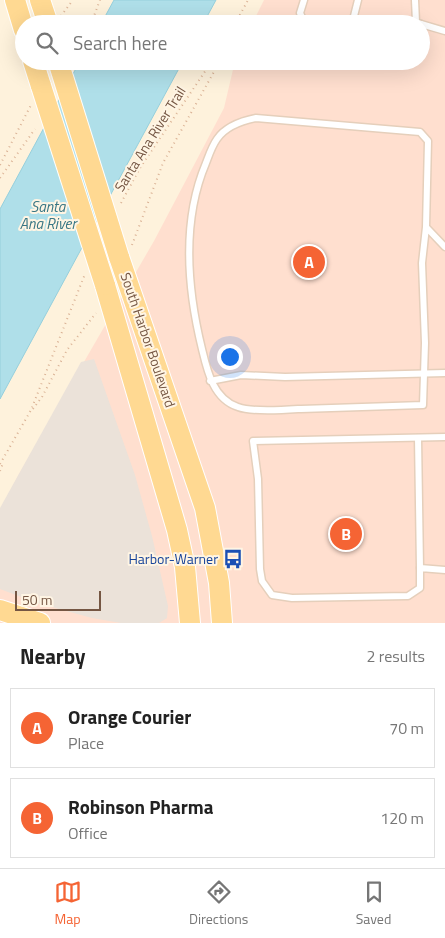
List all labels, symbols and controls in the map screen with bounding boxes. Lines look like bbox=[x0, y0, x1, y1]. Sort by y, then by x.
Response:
search box bbox=[15, 15, 430, 70]
text: Search here bbox=[73, 28, 167, 57]
icon: search bbox=[33, 29, 61, 57]
street label: Santa Ana River Trail bbox=[109, 82, 190, 195]
water label: Santa Ana River bbox=[20, 195, 78, 235]
pin: A bbox=[293, 243, 325, 281]
street label: South Harbor Boulevard bbox=[116, 270, 181, 410]
your location bbox=[217, 344, 243, 370]
pin: B bbox=[330, 515, 362, 553]
place label: Harbor-Warner bbox=[128, 548, 218, 569]
bus stop icon: Harbor-Warner bbox=[222, 548, 244, 570]
scale bar bbox=[15, 588, 101, 611]
text: 50 m bbox=[22, 589, 52, 610]
text: Nearby bbox=[20, 640, 85, 672]
text: 2 results bbox=[366, 644, 425, 668]
text: Orange Courier bbox=[68, 702, 191, 731]
text: A bbox=[32, 716, 42, 740]
text: 70 m bbox=[389, 716, 424, 740]
text: Place bbox=[68, 731, 104, 755]
text: Robinson Pharma bbox=[68, 792, 213, 821]
text: B bbox=[32, 806, 42, 830]
text: 120 m bbox=[380, 806, 424, 830]
text: Office bbox=[68, 821, 108, 845]
tab: Map bbox=[54, 878, 82, 929]
tab: Directions bbox=[189, 878, 248, 929]
tab: Saved bbox=[356, 878, 391, 929]

